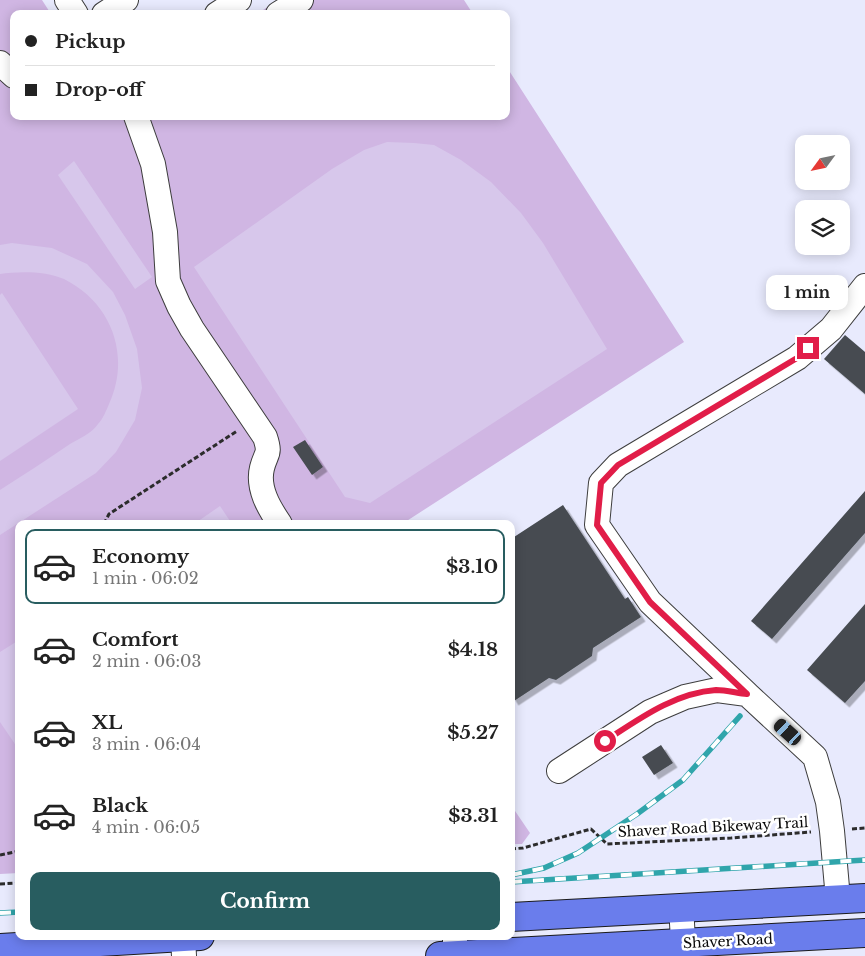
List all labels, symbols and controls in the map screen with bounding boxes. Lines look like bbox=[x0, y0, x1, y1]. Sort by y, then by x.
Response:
text: Pickup bbox=[55, 30, 126, 53]
text: Drop-off bbox=[55, 78, 144, 101]
north arrow bbox=[795, 135, 850, 190]
map controls bbox=[795, 135, 850, 255]
button: layers bbox=[795, 200, 850, 255]
callout: 1 min bbox=[767, 276, 849, 310]
text: 1 min bbox=[784, 282, 830, 302]
route end bbox=[797, 337, 819, 359]
icon: car bbox=[32, 544, 77, 589]
text: Economy bbox=[92, 545, 189, 568]
text: $3.10 bbox=[446, 555, 498, 578]
text: 1 min · 06:02 bbox=[92, 568, 199, 588]
icon: car bbox=[32, 627, 77, 672]
text: Comfort bbox=[92, 628, 179, 651]
text: $4.18 bbox=[448, 638, 498, 661]
text: 2 min · 06:03 bbox=[92, 651, 201, 671]
icon: car bbox=[32, 710, 77, 755]
text: XL bbox=[92, 711, 122, 734]
car bbox=[771, 716, 804, 748]
text: $5.27 bbox=[447, 721, 498, 744]
route start bbox=[594, 730, 616, 752]
text: 3 min · 06:04 bbox=[92, 734, 201, 754]
icon: car bbox=[32, 793, 77, 838]
text: Black bbox=[92, 794, 148, 817]
text: $3.31 bbox=[448, 804, 498, 827]
street label: Shaver Road Bikeway Trail bbox=[617, 813, 809, 841]
text: 4 min · 06:05 bbox=[92, 817, 200, 837]
button: Confirm bbox=[30, 872, 500, 930]
street label: Shaver Road bbox=[683, 930, 774, 952]

